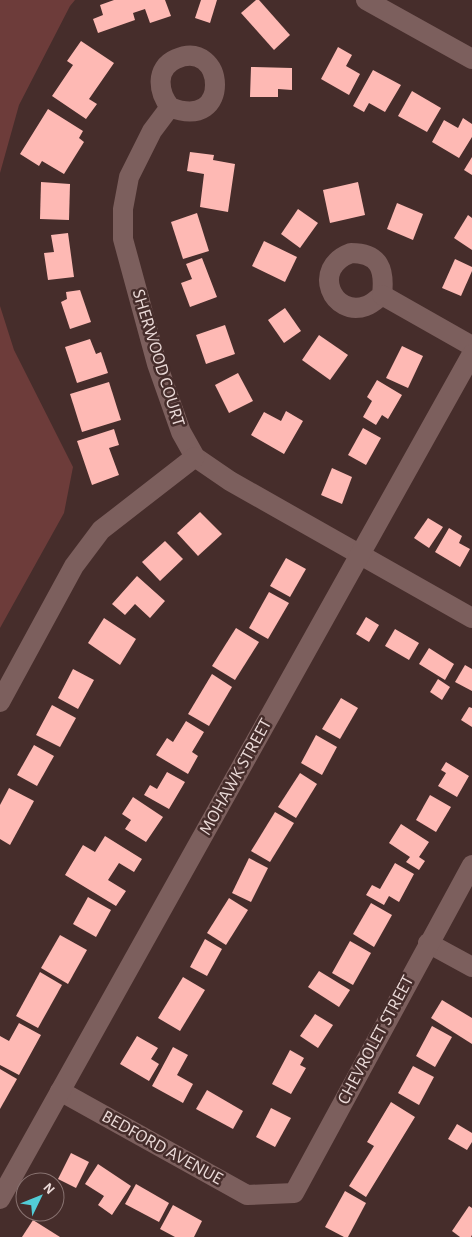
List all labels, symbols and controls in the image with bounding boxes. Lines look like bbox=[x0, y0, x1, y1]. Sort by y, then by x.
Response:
street label: SHERWOOD COURT bbox=[129, 287, 187, 429]
street label: MOHAWK STREET bbox=[197, 716, 275, 838]
street label: CHEVROLET STREET bbox=[335, 973, 418, 1107]
street label: BEDFORD AVENUE bbox=[99, 1107, 226, 1189]
north arrow bbox=[15, 1172, 65, 1222]
text: N bbox=[40, 1180, 57, 1197]

